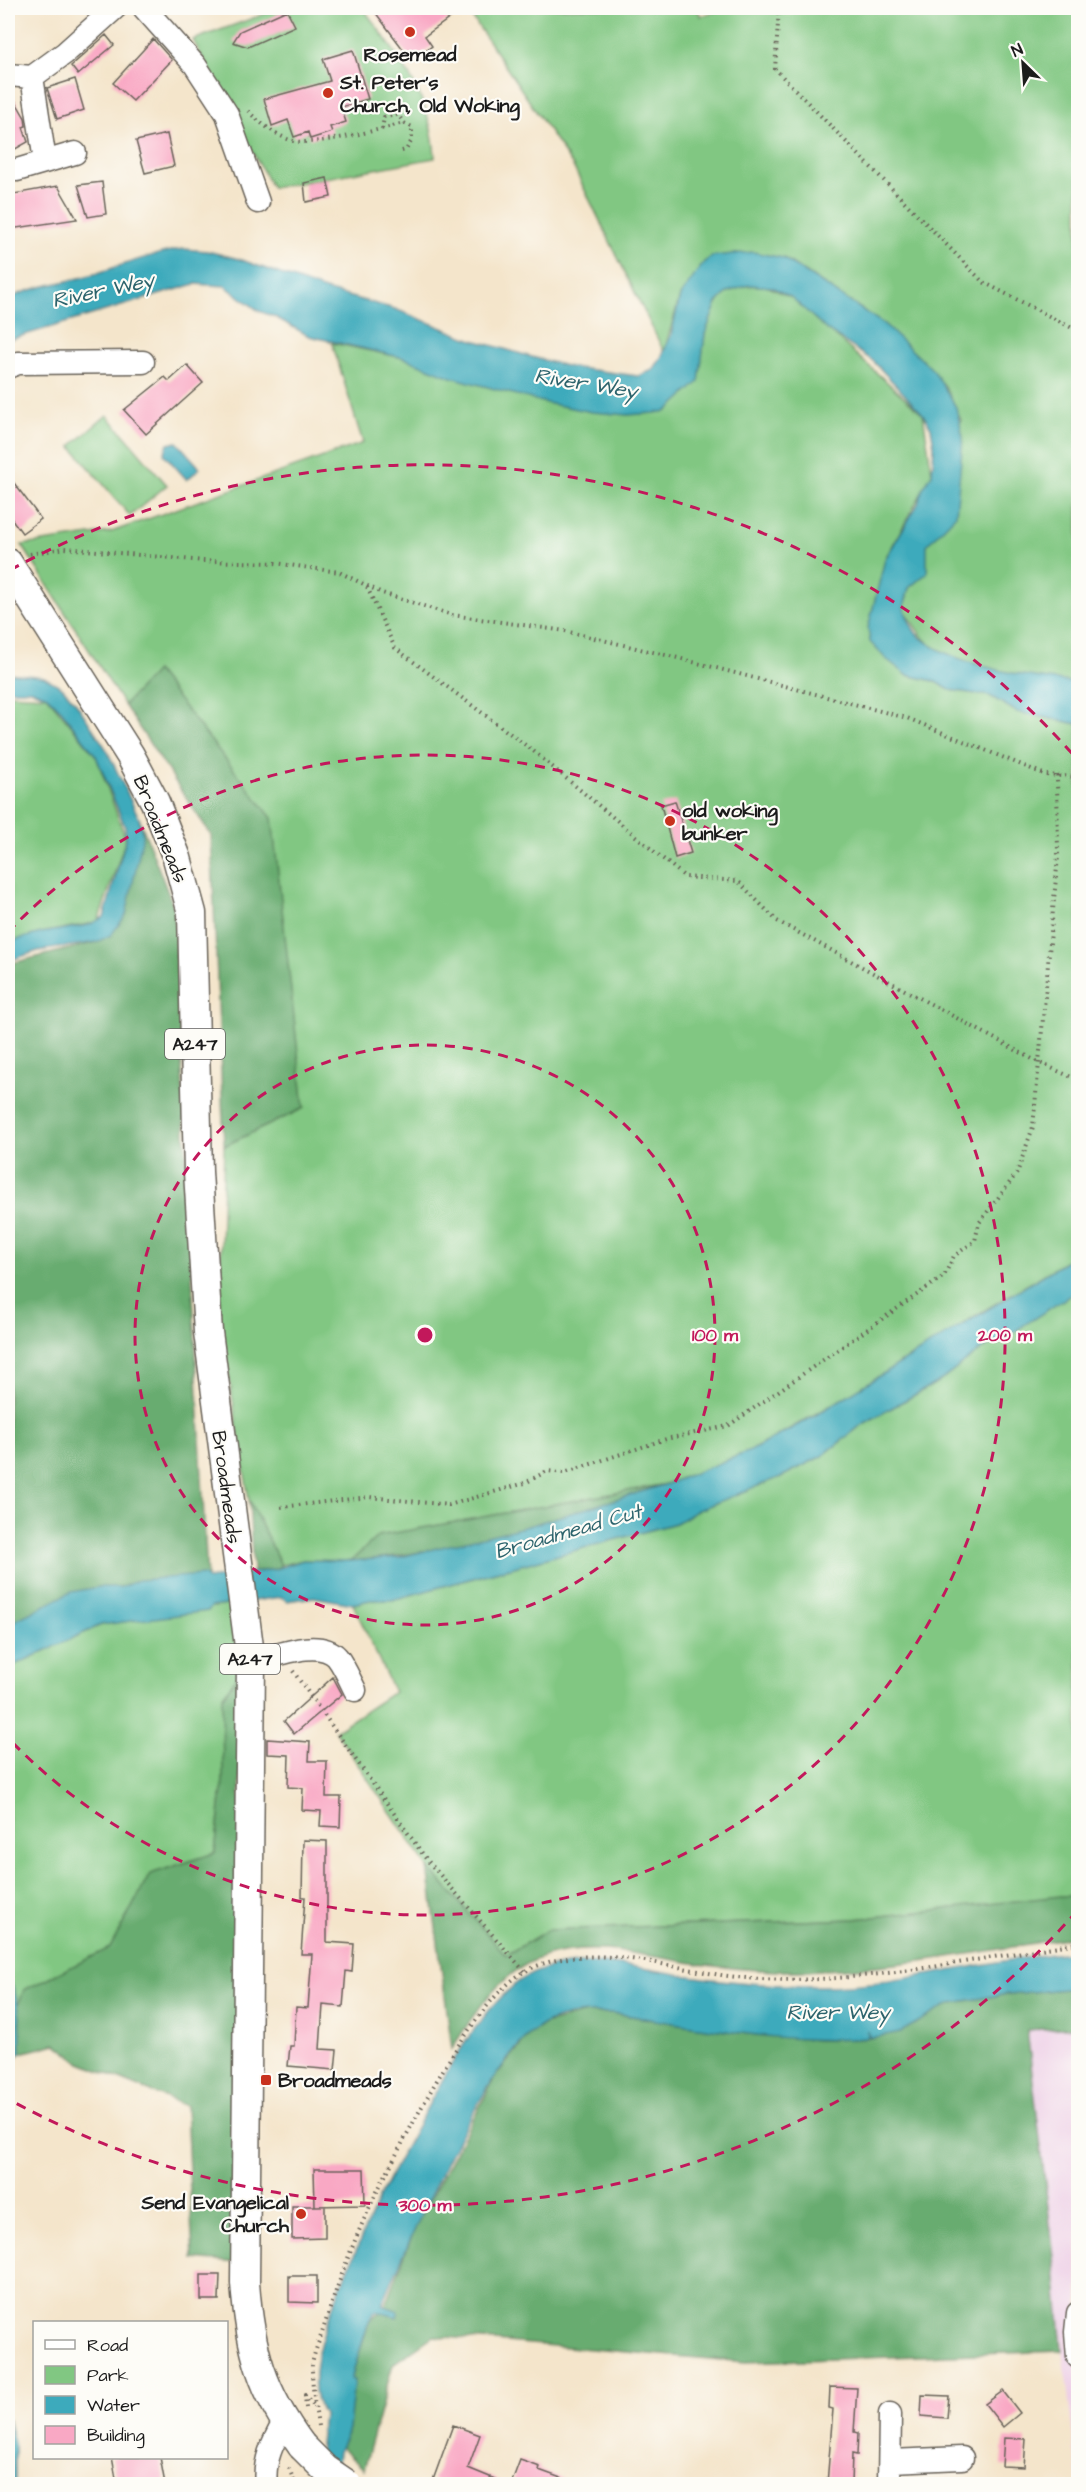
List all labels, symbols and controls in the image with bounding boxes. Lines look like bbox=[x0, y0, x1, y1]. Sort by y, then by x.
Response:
marker: Rosemead bbox=[403, 25, 417, 39]
north arrow bbox=[993, 33, 1053, 93]
text: N bbox=[1008, 38, 1026, 62]
place label: Rosemead bbox=[363, 41, 457, 69]
place label: St. Peter's Church, Old Woking bbox=[339, 69, 521, 121]
marker: St. Peter's Church, Old Woking bbox=[321, 86, 335, 100]
water label: River Wey bbox=[50, 265, 159, 316]
water label: River Wey bbox=[533, 361, 642, 407]
street label: Broadmeads bbox=[126, 771, 194, 887]
place label: old woking bunker bbox=[682, 797, 778, 848]
marker: old woking bunker bbox=[663, 814, 677, 828]
road number: A247 bbox=[165, 1029, 225, 1059]
text: 100 m bbox=[692, 1323, 739, 1348]
text: 200 m bbox=[977, 1323, 1033, 1348]
centre of rings bbox=[415, 1325, 435, 1345]
street label: Broadmeads bbox=[204, 1429, 248, 1545]
water label: Broadmead Cut bbox=[491, 1496, 647, 1566]
road number: A247 bbox=[220, 1644, 280, 1674]
water label: River Wey bbox=[786, 1998, 892, 2028]
place label: Broadmeads bbox=[278, 2067, 392, 2095]
marker: Broadmeads bbox=[259, 2073, 273, 2087]
place label: Send Evangelical Church bbox=[140, 2189, 290, 2240]
text: 300 m bbox=[397, 2193, 453, 2218]
marker: Send Evangelical Church bbox=[294, 2207, 308, 2221]
legend bbox=[33, 2321, 228, 2459]
text: Road bbox=[87, 2333, 128, 2358]
text: Park bbox=[87, 2363, 129, 2388]
text: Water bbox=[87, 2393, 140, 2418]
text: Building bbox=[87, 2423, 145, 2449]

